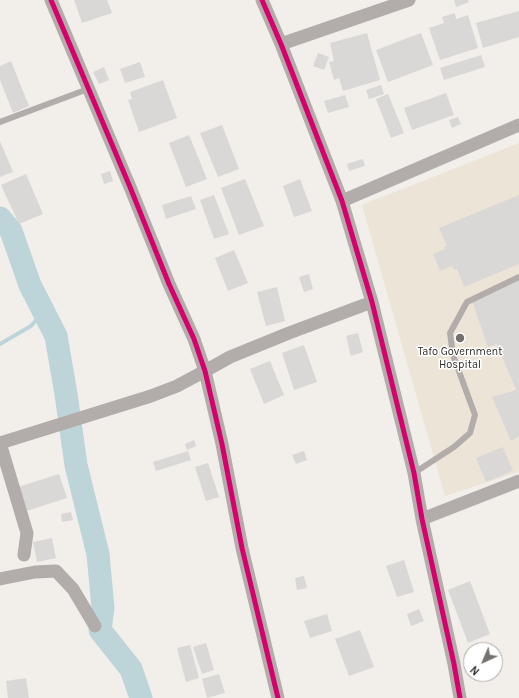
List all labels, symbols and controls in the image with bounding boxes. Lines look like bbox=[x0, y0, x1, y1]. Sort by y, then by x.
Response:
marker: Tafo Government Hospital bbox=[454, 332, 466, 344]
place label: Tafo Government Hospital bbox=[418, 345, 502, 371]
north arrow bbox=[463, 642, 503, 682]
text: N bbox=[468, 663, 482, 678]

